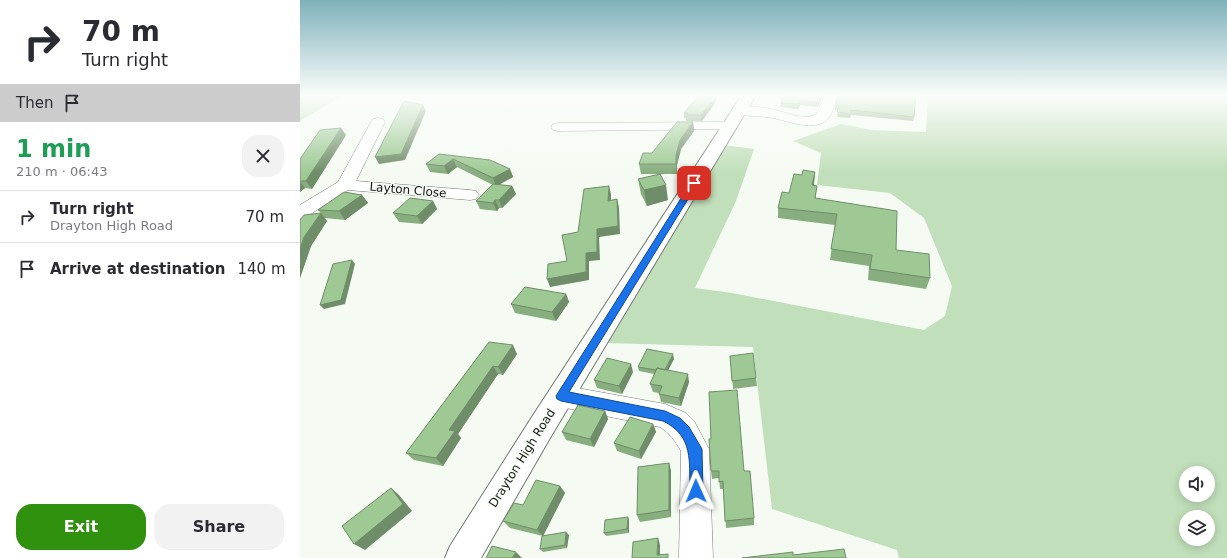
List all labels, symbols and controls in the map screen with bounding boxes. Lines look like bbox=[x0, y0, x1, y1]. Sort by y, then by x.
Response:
text: 70 m bbox=[82, 15, 160, 48]
icon: right bbox=[16, 16, 68, 68]
text: Turn right bbox=[82, 49, 168, 70]
icon: arrive bbox=[61, 92, 83, 114]
text: Then bbox=[16, 94, 53, 112]
text: 1 min bbox=[16, 135, 91, 163]
button: close bbox=[242, 135, 284, 177]
text: 210 m · 06:43 bbox=[16, 164, 107, 179]
pin bbox=[677, 166, 711, 200]
icon: arrive bbox=[683, 172, 705, 194]
street label: Layton Close bbox=[369, 180, 447, 200]
text: Turn right bbox=[50, 200, 134, 218]
icon: right bbox=[16, 206, 38, 228]
text: 70 m bbox=[246, 208, 284, 226]
text: Drayton High Road bbox=[50, 218, 173, 233]
icon: arrive bbox=[16, 258, 38, 280]
text: Arrive at destination bbox=[50, 260, 225, 278]
text: 140 m bbox=[237, 260, 286, 278]
street label: Drayton High Road bbox=[486, 406, 558, 510]
map controls bbox=[1179, 466, 1215, 546]
button: sound bbox=[1179, 466, 1215, 502]
position arrow bbox=[675, 470, 717, 512]
button: Exit bbox=[16, 504, 146, 550]
button: Share bbox=[154, 504, 284, 550]
button: layers bbox=[1179, 510, 1215, 546]

